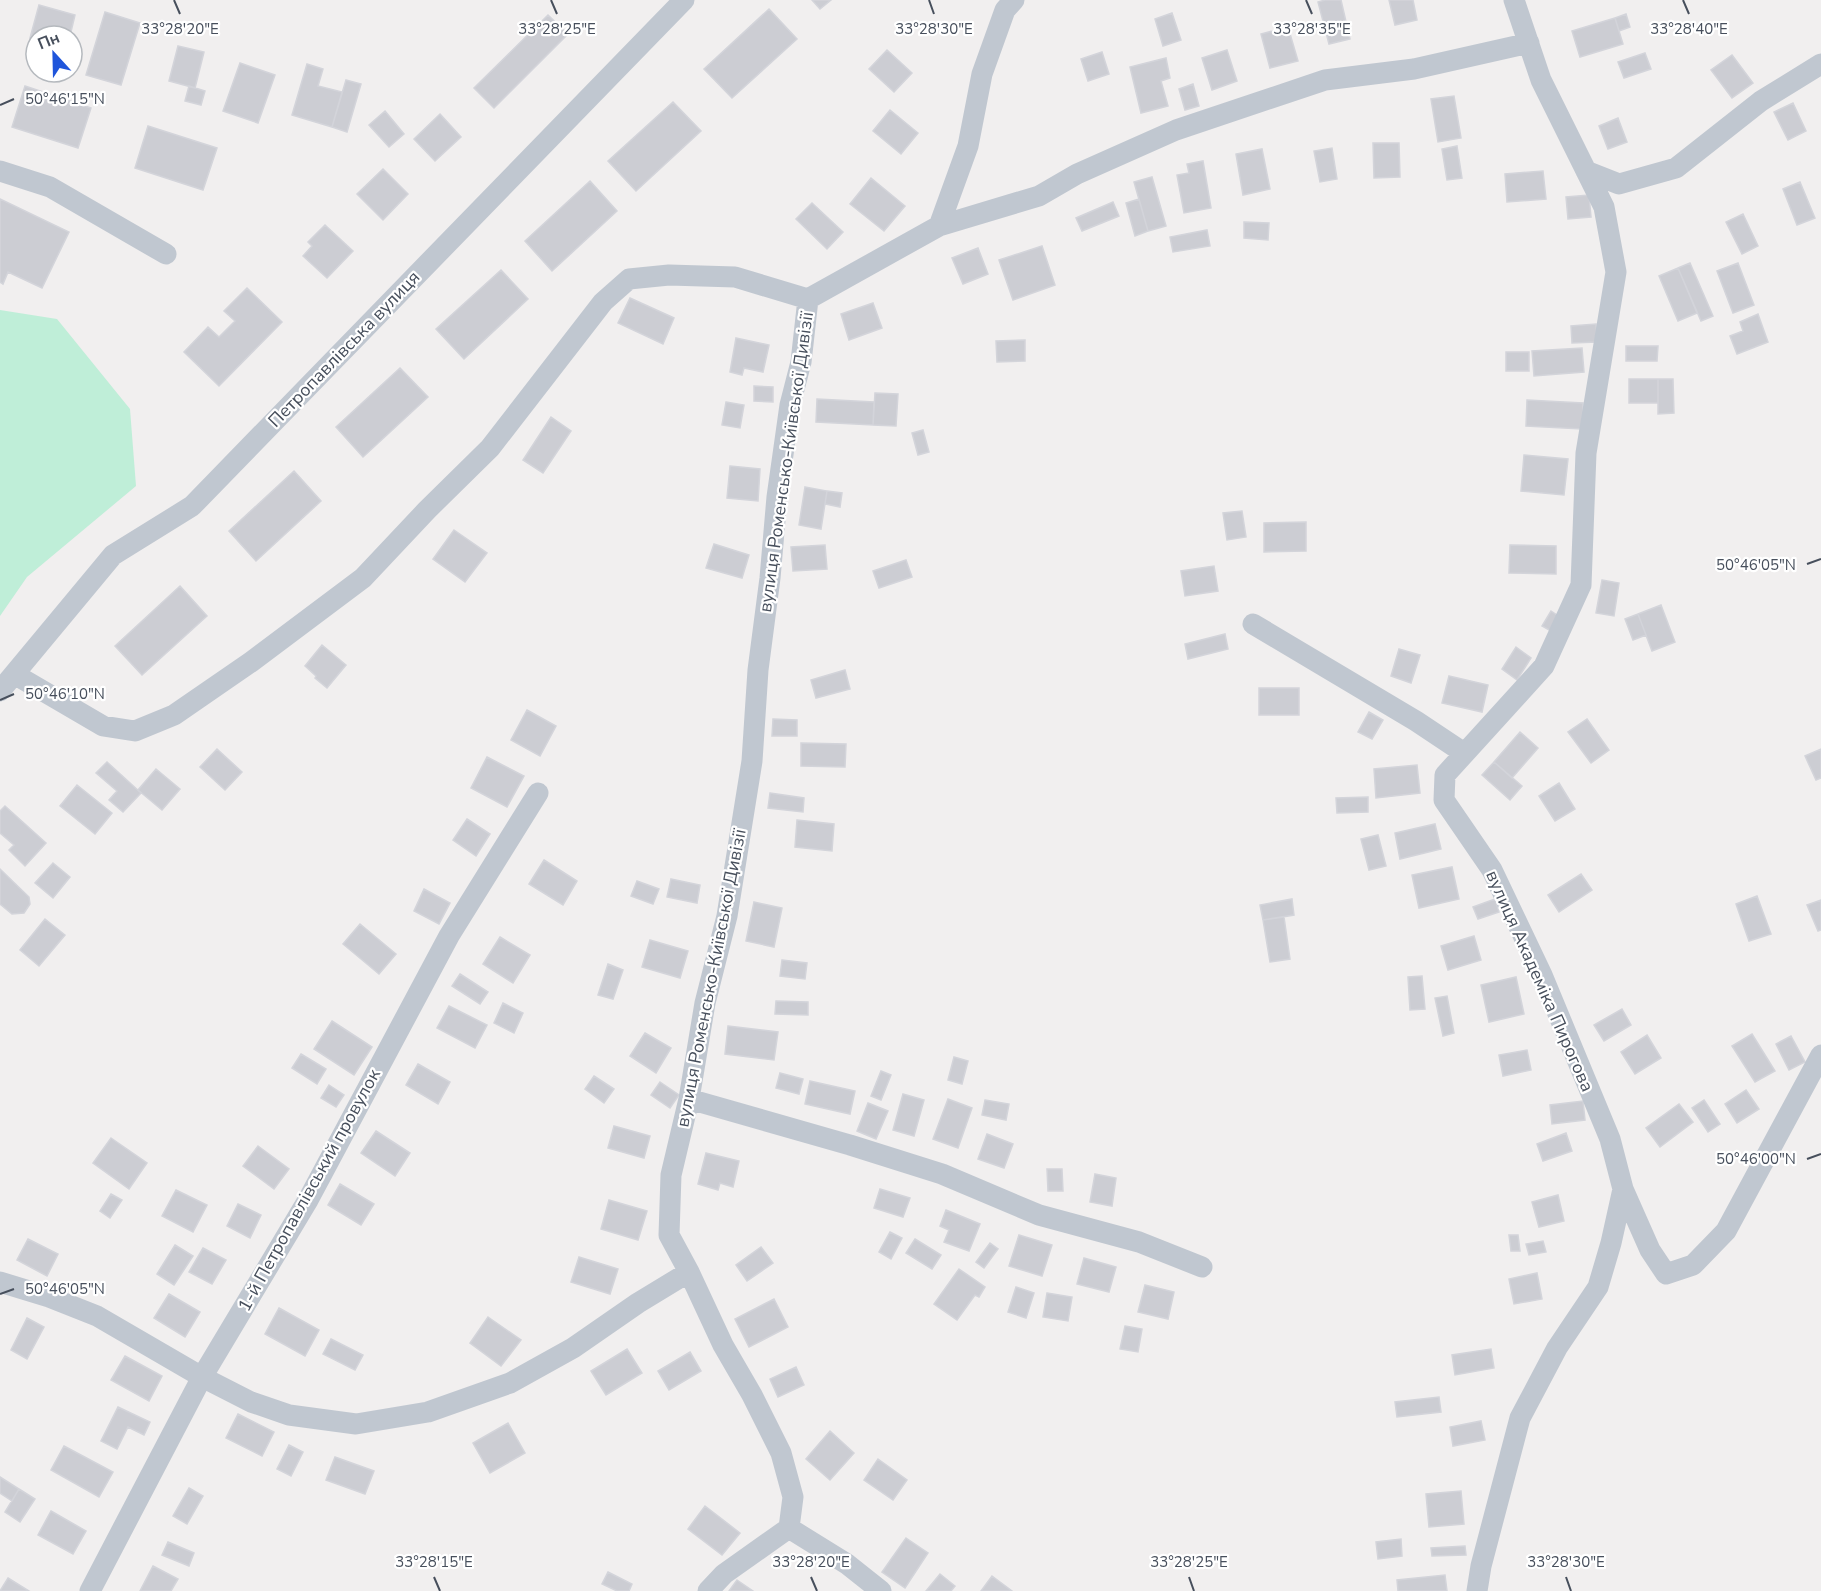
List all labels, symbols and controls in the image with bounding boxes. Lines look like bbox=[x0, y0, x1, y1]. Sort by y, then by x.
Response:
text: 33°28'20"E bbox=[141, 19, 219, 39]
text: 33°28'25"E bbox=[518, 19, 596, 39]
text: 33°28'30"E bbox=[895, 19, 973, 39]
text: 33°28'35"E bbox=[1273, 19, 1351, 39]
text: 33°28'40"E bbox=[1650, 19, 1728, 39]
north arrow bbox=[24, 24, 84, 84]
text: Пн bbox=[34, 27, 63, 55]
text: 50°46'15"N bbox=[25, 89, 105, 109]
street label: Петропавлівська вулиця bbox=[263, 266, 425, 432]
street label: вулиця Роменсько-Київської Дивізії bbox=[753, 310, 819, 614]
text: 50°46'05"N bbox=[1716, 555, 1796, 575]
text: 50°46'10"N bbox=[25, 684, 105, 704]
street label: вулиця Роменсько-Київської Дивізії bbox=[670, 826, 752, 1129]
street label: вулиця Академіка Пирогова bbox=[1480, 867, 1600, 1095]
street label: 1-й Петропавлівський провулок bbox=[232, 1064, 386, 1316]
text: 50°46'00"N bbox=[1716, 1149, 1796, 1169]
text: 50°46'05"N bbox=[25, 1279, 105, 1299]
text: 33°28'15"E bbox=[395, 1552, 473, 1572]
text: 33°28'20"E bbox=[772, 1552, 850, 1572]
text: 33°28'25"E bbox=[1150, 1552, 1228, 1572]
text: 33°28'30"E bbox=[1527, 1552, 1605, 1572]

